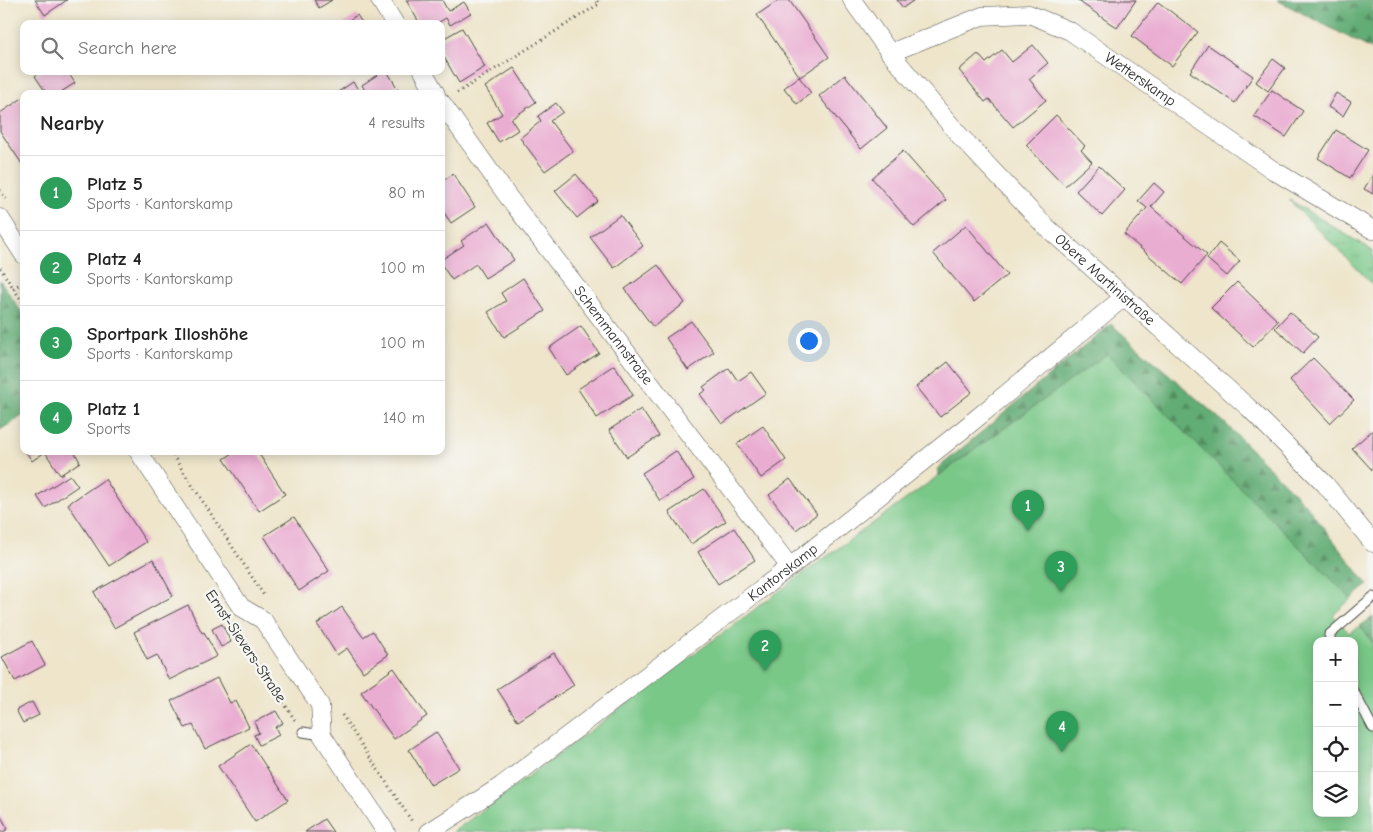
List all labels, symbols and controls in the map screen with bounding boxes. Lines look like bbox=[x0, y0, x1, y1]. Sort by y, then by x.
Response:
search box bbox=[20, 20, 445, 75]
icon: search bbox=[38, 34, 66, 62]
text: Search here bbox=[78, 37, 177, 59]
street label: Wetterskamp bbox=[1101, 49, 1180, 110]
text: Nearby bbox=[40, 111, 104, 135]
text: 4 results bbox=[368, 114, 425, 132]
text: Platz 5 bbox=[87, 173, 143, 195]
text: 1 bbox=[53, 184, 59, 202]
text: 80 m bbox=[388, 184, 425, 202]
text: Sports · Kantorskamp bbox=[87, 195, 233, 213]
street label: Obere Martinistraße bbox=[1051, 230, 1159, 329]
text: Platz 4 bbox=[87, 248, 142, 270]
text: 2 bbox=[52, 259, 60, 277]
text: 100 m bbox=[381, 259, 425, 277]
text: Sports · Kantorskamp bbox=[87, 270, 233, 288]
street label: Schemmannstraße bbox=[570, 282, 657, 389]
text: Sportpark Illoshöhe bbox=[87, 323, 248, 345]
your location bbox=[796, 328, 822, 354]
text: 3 bbox=[52, 334, 60, 352]
text: 100 m bbox=[381, 334, 425, 352]
text: Sports · Kantorskamp bbox=[87, 345, 233, 363]
text: Platz 1 bbox=[87, 398, 140, 420]
text: 4 bbox=[52, 409, 60, 427]
text: 140 m bbox=[383, 409, 425, 427]
text: Sports bbox=[87, 420, 130, 438]
pin: 1 bbox=[1012, 490, 1044, 531]
street label: Kantorskamp bbox=[744, 540, 821, 605]
pin: 3 bbox=[1045, 551, 1077, 592]
street label: Ernst-Sievers-Straße bbox=[202, 586, 291, 706]
pin: 2 bbox=[749, 630, 781, 671]
map controls bbox=[1313, 637, 1358, 817]
button: + bbox=[1313, 637, 1358, 682]
button: − bbox=[1313, 682, 1358, 727]
pin: 4 bbox=[1046, 711, 1078, 752]
button: locate bbox=[1313, 727, 1358, 772]
button: layers bbox=[1313, 772, 1358, 817]

